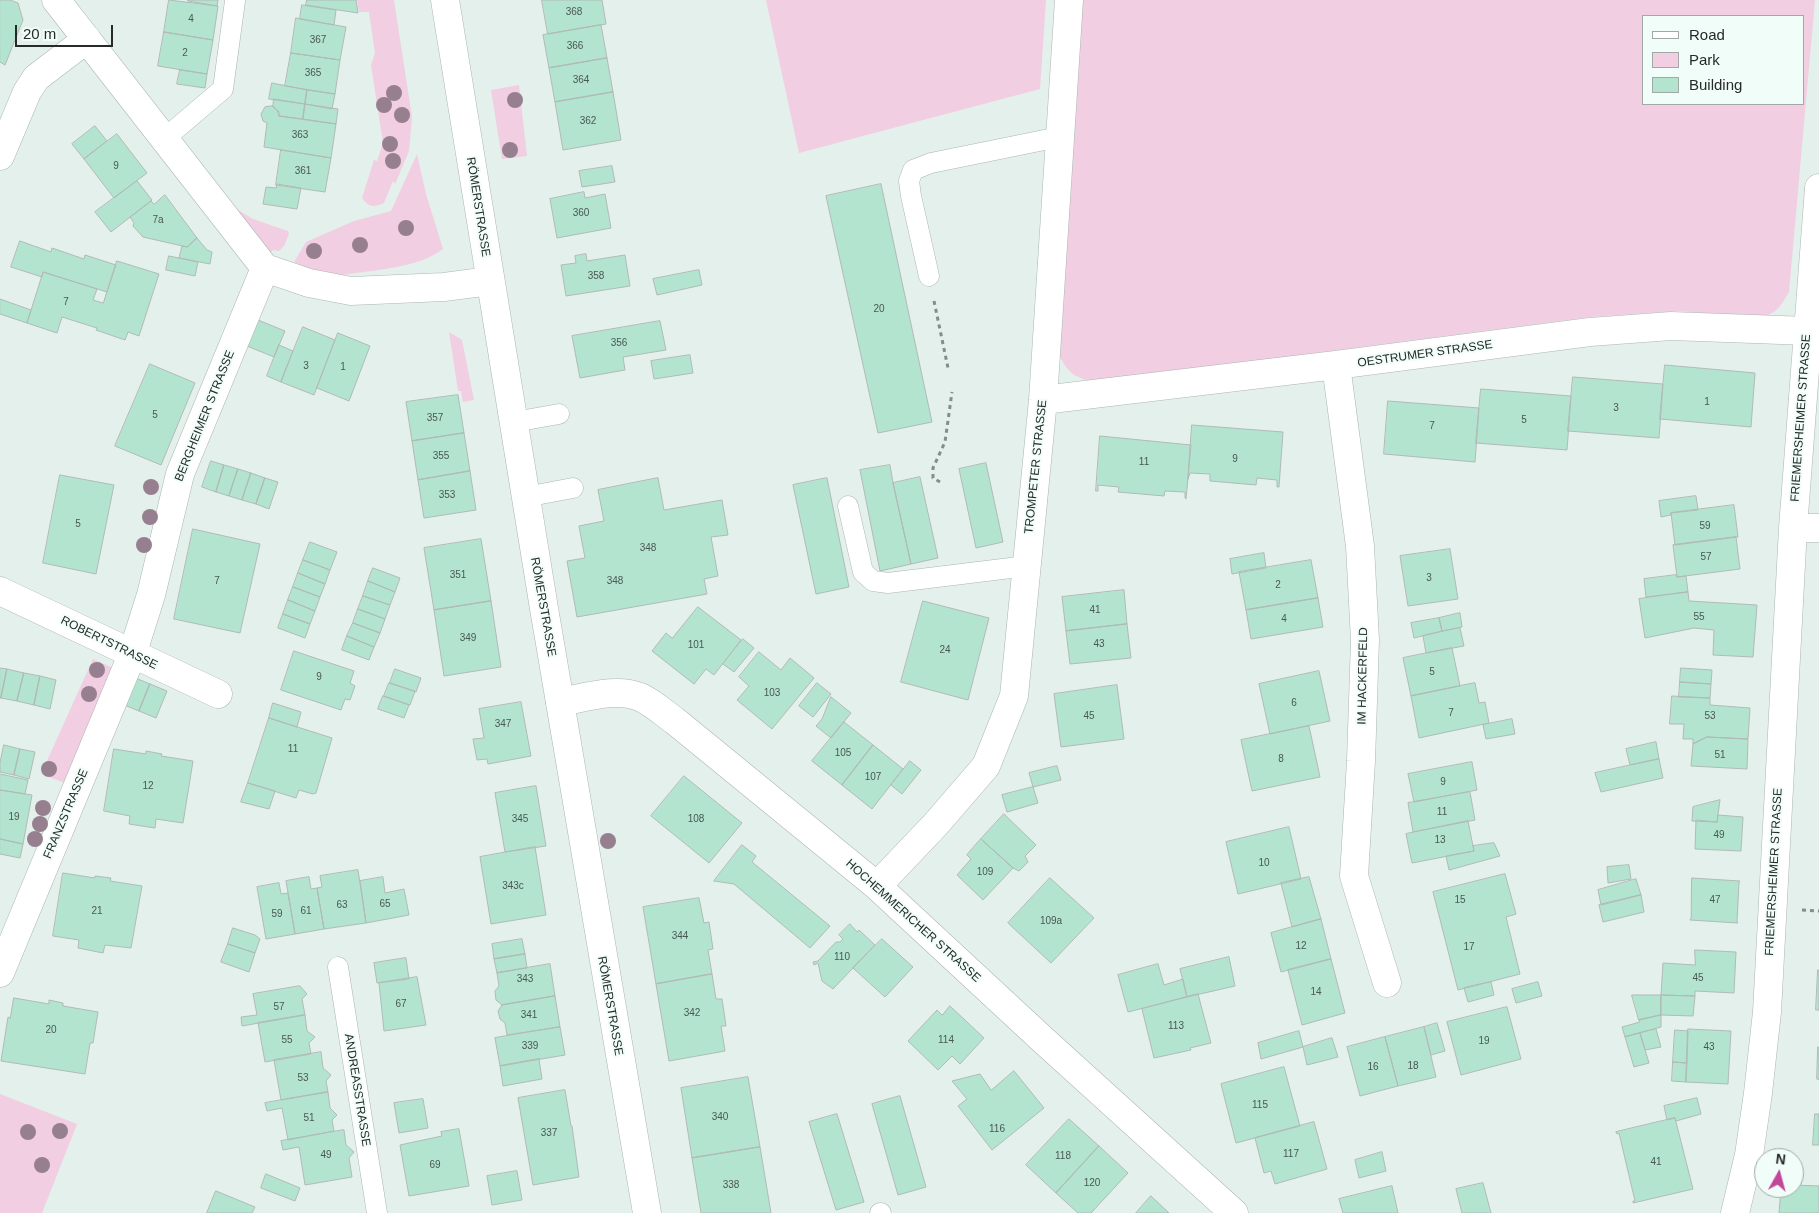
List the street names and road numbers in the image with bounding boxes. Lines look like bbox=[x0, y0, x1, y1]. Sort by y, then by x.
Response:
street label: RÖMERSTRASSE bbox=[463, 156, 493, 258]
street label: FRIEMERSHEIMER STRASSE bbox=[1788, 334, 1814, 502]
street label: OESTRUMER STRASSE bbox=[1357, 337, 1493, 371]
street label: BERGHEIMER STRASSE bbox=[172, 348, 238, 484]
street label: TROMPETER STRASSE bbox=[1022, 399, 1050, 535]
street label: RÖMERSTRASSE bbox=[527, 556, 559, 658]
street label: ROBERTSTRASSE bbox=[58, 613, 160, 673]
street label: IM HACKERFELD bbox=[1355, 627, 1371, 725]
street label: FRANZSTRASSE bbox=[41, 767, 91, 861]
street label: FRIEMERSHEIMER STRASSE bbox=[1762, 788, 1786, 956]
street label: HOCHEMMERICHER STRASSE bbox=[843, 857, 983, 985]
street label: RÖMERSTRASSE bbox=[594, 955, 626, 1057]
street label: ANDREASSTRASSE bbox=[341, 1033, 373, 1147]

